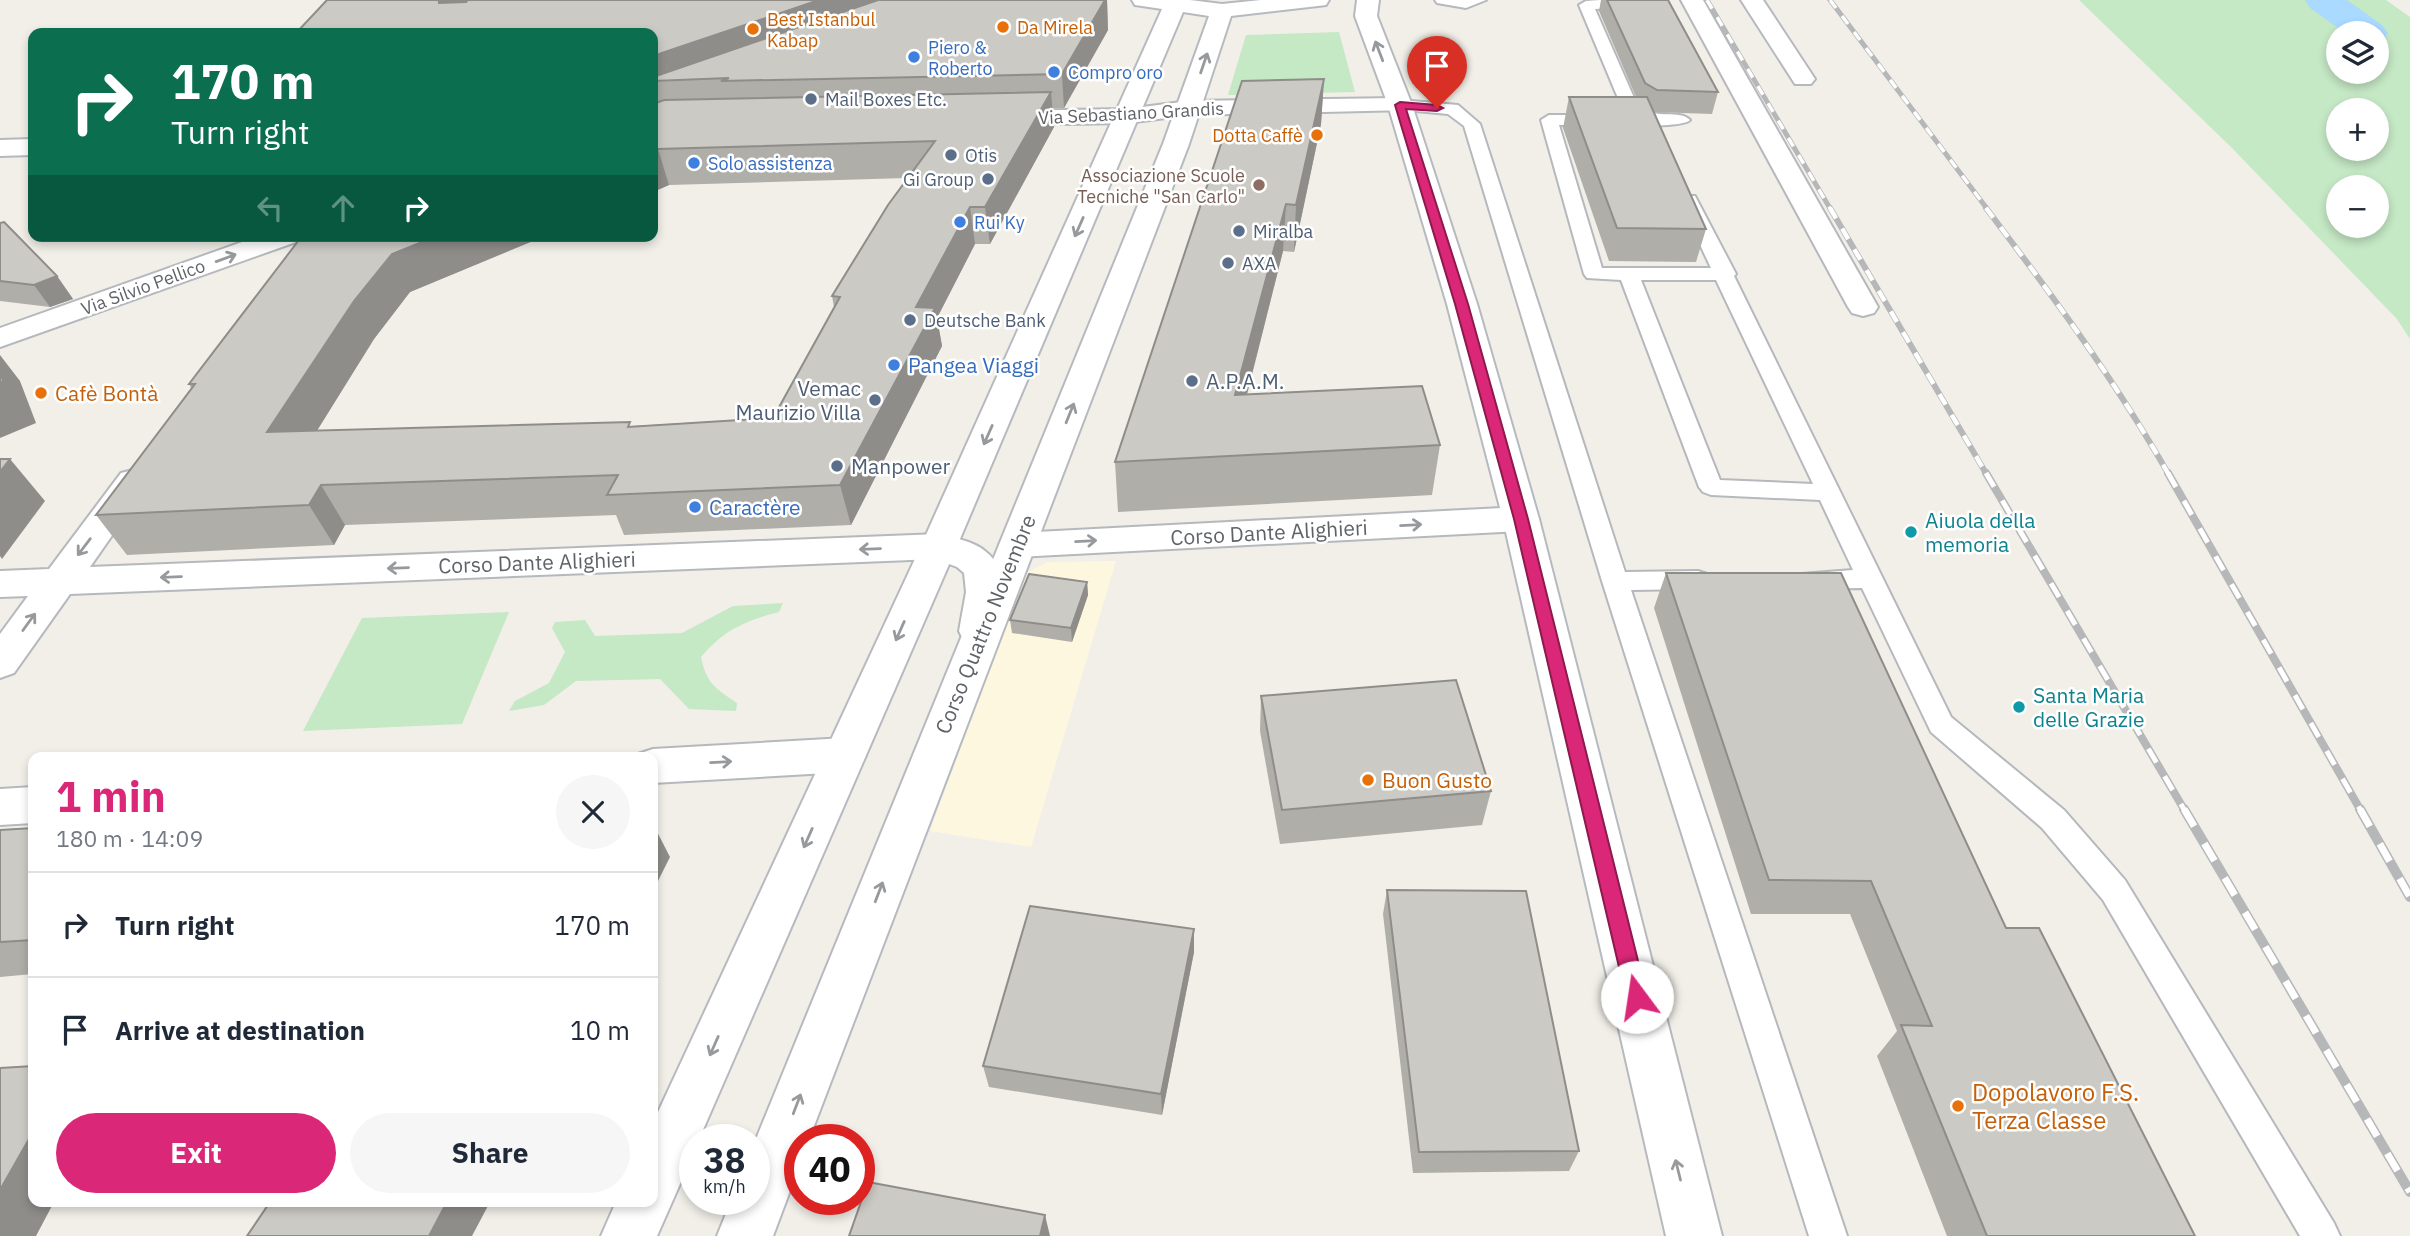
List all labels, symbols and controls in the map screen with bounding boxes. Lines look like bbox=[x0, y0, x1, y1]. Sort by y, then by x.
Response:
place label: Best Istanbul Kabap bbox=[767, 8, 875, 52]
place label: Da Mirela bbox=[1017, 16, 1093, 39]
marker: Da Mirela bbox=[995, 19, 1011, 35]
marker: Best Istanbul Kabap bbox=[745, 21, 761, 37]
map controls bbox=[2326, 21, 2389, 238]
button: layers bbox=[2326, 21, 2389, 84]
place label: Piero & Roberto bbox=[928, 36, 993, 80]
pin bbox=[1407, 36, 1467, 108]
one-way arrow bbox=[1372, 41, 1384, 63]
icon: arrive bbox=[1418, 47, 1456, 85]
text: 170 m bbox=[171, 49, 315, 112]
marker: Piero & Roberto bbox=[906, 49, 922, 65]
one-way arrow bbox=[1199, 53, 1211, 75]
icon: right bbox=[56, 56, 147, 147]
place label: Compro oro bbox=[1068, 61, 1163, 84]
marker: Compro oro bbox=[1046, 64, 1062, 80]
place label: Mail Boxes Etc. bbox=[825, 88, 947, 111]
marker: Mail Boxes Etc. bbox=[803, 91, 819, 107]
street label: Via Sebastiano Grandis bbox=[1038, 97, 1224, 129]
button: + bbox=[2326, 98, 2389, 161]
text: Turn right bbox=[171, 111, 309, 153]
place label: Dotta Caffè bbox=[1212, 124, 1303, 147]
marker: Dotta Caffè bbox=[1309, 127, 1325, 143]
place label: Otis bbox=[965, 144, 997, 167]
marker: Otis bbox=[943, 147, 959, 163]
place label: Solo assistenza bbox=[708, 152, 833, 175]
marker: Solo assistenza bbox=[686, 155, 702, 171]
place label: Associazione Scuole Tecniche "San Carlo" bbox=[1077, 164, 1245, 208]
place label: Gi Group bbox=[903, 168, 974, 191]
marker: Gi Group bbox=[980, 171, 996, 187]
button: − bbox=[2326, 175, 2389, 238]
marker: Associazione Scuole Tecniche "San Carlo" bbox=[1251, 177, 1267, 193]
icon: left bbox=[251, 189, 289, 227]
icon: ahead bbox=[324, 189, 362, 227]
icon: right bbox=[397, 189, 435, 227]
place label: Rui Ky bbox=[974, 211, 1025, 234]
marker: Rui Ky bbox=[952, 214, 968, 230]
one-way arrow bbox=[1072, 215, 1085, 237]
place label: Miralba bbox=[1253, 220, 1314, 243]
marker: Miralba bbox=[1231, 223, 1247, 239]
one-way arrow bbox=[214, 251, 236, 263]
place label: AXA bbox=[1242, 252, 1277, 275]
street label: Via Silvio Pellico bbox=[78, 254, 208, 320]
marker: AXA bbox=[1220, 255, 1236, 271]
place label: Deutsche Bank bbox=[924, 309, 1046, 332]
marker: Deutsche Bank bbox=[902, 312, 918, 328]
place label: Pangea Viaggi bbox=[908, 351, 1039, 379]
marker: Pangea Viaggi bbox=[886, 357, 902, 373]
place label: A.P.A.M. bbox=[1206, 367, 1284, 395]
marker: A.P.A.M. bbox=[1184, 373, 1200, 389]
place label: Vemac Maurizio Villa bbox=[736, 374, 861, 426]
place label: Cafè Bontà bbox=[55, 379, 158, 407]
marker: Cafè Bontà bbox=[33, 385, 49, 401]
marker: Vemac Maurizio Villa bbox=[867, 392, 883, 408]
one-way arrow bbox=[1064, 403, 1077, 424]
one-way arrow bbox=[980, 424, 993, 445]
place label: Manpower bbox=[851, 452, 951, 480]
marker: Manpower bbox=[829, 458, 845, 474]
place label: Caractère bbox=[709, 493, 801, 521]
marker: Caractère bbox=[687, 499, 703, 515]
place label: Aiuola della memoria bbox=[1925, 506, 2036, 558]
street label: Corso Quattro Novembre bbox=[928, 510, 1042, 738]
street label: Corso Dante Alighieri bbox=[1170, 513, 1368, 551]
one-way arrow bbox=[1399, 518, 1421, 531]
marker: Aiuola della memoria bbox=[1903, 524, 1919, 540]
one-way arrow bbox=[1074, 535, 1097, 548]
one-way arrow bbox=[76, 537, 91, 555]
one-way arrow bbox=[859, 542, 882, 556]
street label: Corso Dante Alighieri bbox=[438, 545, 636, 579]
one-way arrow bbox=[387, 561, 410, 574]
one-way arrow bbox=[160, 570, 183, 583]
one-way arrow bbox=[22, 613, 37, 632]
one-way arrow bbox=[893, 620, 906, 641]
place label: Santa Maria delle Grazie bbox=[2033, 681, 2144, 733]
marker: Santa Maria delle Grazie bbox=[2011, 699, 2027, 715]
one-way arrow bbox=[709, 755, 732, 768]
place label: Buon Gusto bbox=[1382, 766, 1492, 794]
text: 1 min bbox=[56, 769, 166, 824]
marker: Buon Gusto bbox=[1360, 772, 1376, 788]
button: close bbox=[556, 775, 630, 849]
text: 180 m · 14:09 bbox=[56, 823, 203, 853]
one-way arrow bbox=[801, 827, 814, 849]
one-way arrow bbox=[874, 881, 886, 903]
icon: right bbox=[56, 906, 94, 944]
text: Turn right bbox=[115, 908, 234, 942]
text: 170 m bbox=[554, 908, 630, 942]
position arrow bbox=[1600, 960, 1674, 1034]
icon: arrive bbox=[56, 1011, 94, 1049]
text: Arrive at destination bbox=[115, 1013, 365, 1047]
text: 10 m bbox=[570, 1013, 630, 1047]
one-way arrow bbox=[707, 1035, 720, 1056]
place label: Dopolavoro F.S. Terza Classe bbox=[1972, 1076, 2139, 1136]
one-way arrow bbox=[791, 1093, 804, 1115]
marker: Dopolavoro F.S. Terza Classe bbox=[1950, 1098, 1966, 1114]
button: Exit bbox=[56, 1113, 336, 1193]
button: Share bbox=[350, 1113, 630, 1193]
speed limit sign: 40 bbox=[784, 1124, 875, 1215]
text: 38 bbox=[703, 1137, 746, 1183]
one-way arrow bbox=[1671, 1159, 1684, 1182]
text: km/h bbox=[703, 1175, 746, 1198]

